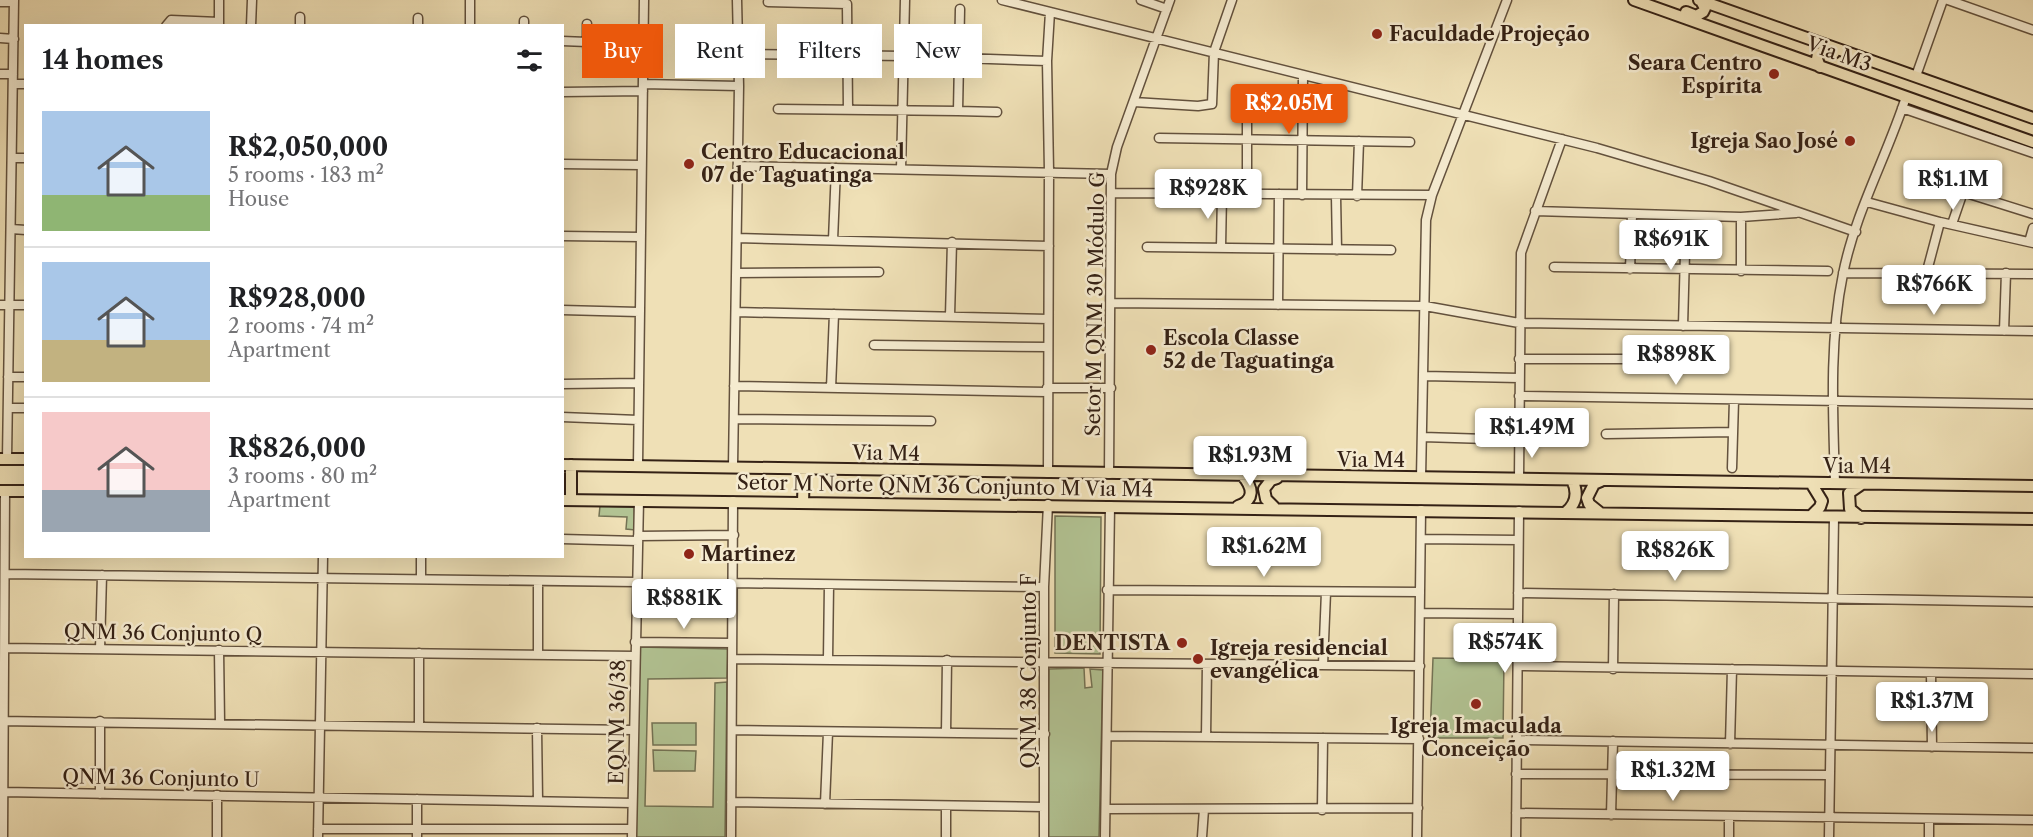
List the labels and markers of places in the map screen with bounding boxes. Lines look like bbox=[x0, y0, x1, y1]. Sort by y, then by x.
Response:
place label: Faculdade Projeção bbox=[1389, 22, 1590, 46]
marker: Faculdade Projeção bbox=[1370, 27, 1384, 41]
place label: Seara Centro Espírita bbox=[1628, 51, 1762, 98]
marker: Seara Centro Espírita bbox=[1767, 67, 1781, 81]
pin: R$2.05M bbox=[1234, 84, 1344, 135]
place label: Igreja Sao José bbox=[1690, 129, 1838, 153]
marker: Igreja Sao José bbox=[1843, 134, 1857, 148]
place label: Centro Educacional 07 de Taguatinga bbox=[701, 140, 905, 187]
marker: Centro Educacional 07 de Taguatinga bbox=[682, 157, 696, 171]
pin: R$1.1M bbox=[1904, 160, 2002, 211]
pin: R$928K bbox=[1159, 169, 1257, 220]
pin: R$691K bbox=[1622, 220, 1720, 271]
pin: R$766K bbox=[1885, 265, 1983, 316]
place label: Escola Classe 52 de Taguatinga bbox=[1163, 326, 1335, 373]
pin: R$898K bbox=[1627, 335, 1725, 386]
marker: Escola Classe 52 de Taguatinga bbox=[1144, 343, 1158, 357]
pin: R$1.49M bbox=[1477, 408, 1587, 459]
pin: R$1.93M bbox=[1195, 436, 1305, 487]
pin: R$1.62M bbox=[1209, 527, 1319, 578]
pin: R$826K bbox=[1626, 531, 1724, 582]
place label: Martinez bbox=[701, 542, 796, 566]
marker: Martinez bbox=[682, 547, 696, 561]
pin: R$881K bbox=[635, 579, 733, 630]
pin: R$574K bbox=[1456, 623, 1554, 674]
place label: DENTISTA bbox=[1055, 631, 1171, 655]
marker: DENTISTA bbox=[1175, 636, 1189, 650]
place label: Igreja residencial evangélica bbox=[1210, 636, 1388, 683]
marker: Igreja residencial evangélica bbox=[1191, 652, 1205, 666]
pin: R$1.37M bbox=[1877, 682, 1987, 733]
marker: Igreja Imaculada Conceição bbox=[1469, 697, 1483, 711]
place label: Igreja Imaculada Conceição bbox=[1390, 714, 1562, 761]
pin: R$1.32M bbox=[1618, 751, 1728, 802]

